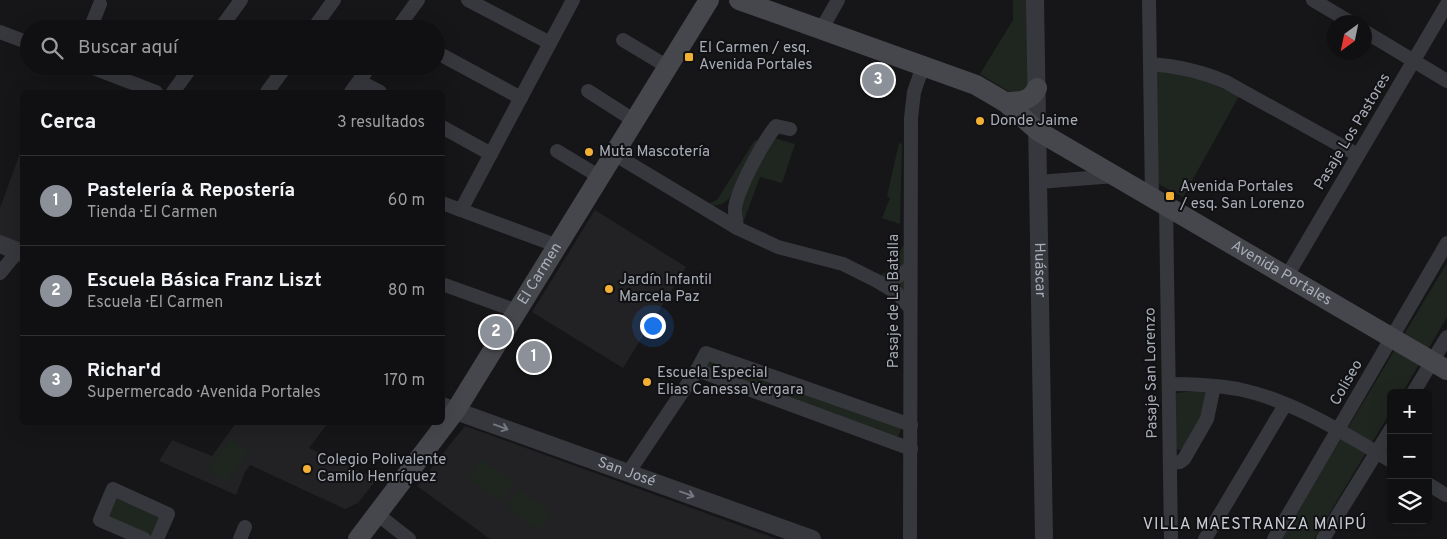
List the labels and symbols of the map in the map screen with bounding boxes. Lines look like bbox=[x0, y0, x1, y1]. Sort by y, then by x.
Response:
north arrow bbox=[1327, 15, 1372, 60]
place label: El Carmen / esq. Avenida Portales bbox=[699, 39, 813, 75]
marker: El Carmen / esq. Avenida Portales bbox=[683, 51, 695, 63]
pin: 3 bbox=[862, 61, 894, 99]
street label: Pasaje Los Pastores bbox=[1311, 70, 1395, 194]
place label: Donde Jaime bbox=[990, 112, 1078, 131]
marker: Donde Jaime bbox=[974, 115, 986, 127]
place label: Muta Mascotería bbox=[599, 143, 710, 162]
marker: Muta Mascotería bbox=[583, 146, 595, 158]
place label: Avenida Portales / esq. San Lorenzo bbox=[1179, 178, 1305, 214]
marker: Avenida Portales / esq. San Lorenzo bbox=[1164, 190, 1176, 202]
street label: Pasaje de La Batalla bbox=[885, 234, 904, 368]
street label: Avenida Portales bbox=[1227, 236, 1335, 310]
street label: El Carmen bbox=[514, 239, 566, 308]
street label: Huáscar bbox=[1030, 242, 1049, 298]
place label: Jardín Infantil Marcela Paz bbox=[619, 271, 712, 307]
marker: Jardín Infantil Marcela Paz bbox=[603, 283, 615, 295]
street label: Pasaje San Lorenzo bbox=[1141, 307, 1163, 439]
pin: 2 bbox=[480, 313, 512, 351]
your location bbox=[640, 313, 666, 339]
pin: 1 bbox=[518, 338, 550, 376]
street label: Coliseo bbox=[1326, 357, 1368, 409]
place label: Escuela Especial Elias Canessa Vergara bbox=[657, 364, 803, 400]
marker: Escuela Especial Elias Canessa Vergara bbox=[641, 376, 653, 388]
one-way arrow bbox=[493, 423, 509, 432]
place label: Colegio Polivalente Camilo Henríquez bbox=[317, 451, 446, 487]
street label: San José bbox=[595, 453, 658, 491]
marker: Colegio Polivalente Camilo Henríquez bbox=[301, 463, 313, 475]
one-way arrow bbox=[679, 490, 694, 499]
district label: VILLA MAESTRANZA MAIPÚ bbox=[1143, 513, 1367, 535]

